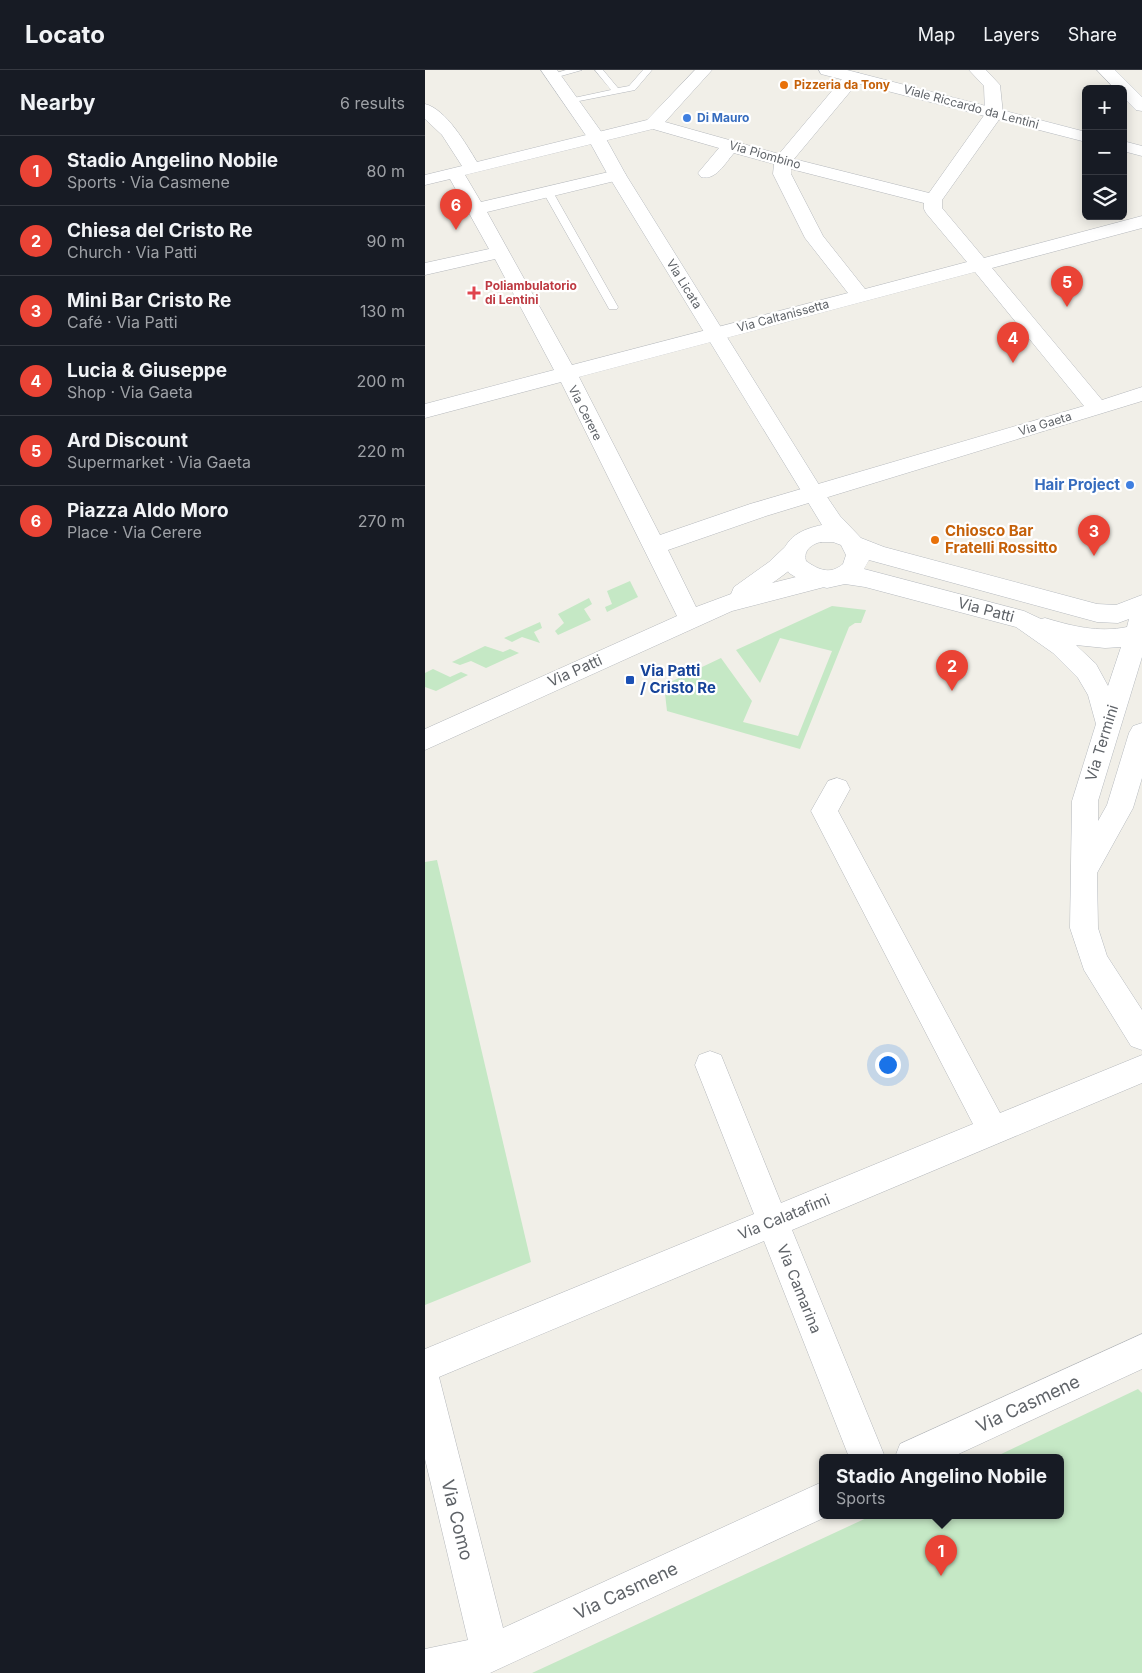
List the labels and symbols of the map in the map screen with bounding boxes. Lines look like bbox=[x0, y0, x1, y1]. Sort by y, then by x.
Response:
place label: Pizzeria da Tony bbox=[794, 77, 891, 92]
marker: Pizzeria da Tony bbox=[778, 79, 790, 91]
street label: Viale Riccardo da Lentini bbox=[902, 81, 1041, 132]
place label: Di Mauro bbox=[697, 110, 749, 125]
marker: Di Mauro bbox=[681, 112, 693, 124]
street label: Via Piombino bbox=[727, 137, 803, 172]
pin: 6 bbox=[440, 189, 472, 230]
street label: Via Licata bbox=[663, 256, 705, 311]
pin: 5 bbox=[1051, 266, 1083, 307]
place label: Poliambulatorio di Lentini bbox=[485, 278, 577, 307]
marker: Poliambulatorio di Lentini bbox=[467, 286, 481, 300]
street label: Via Caltanissetta bbox=[735, 296, 831, 335]
pin: 4 bbox=[997, 322, 1029, 363]
street label: Via Cerere bbox=[565, 383, 606, 443]
street label: Via Gaeta bbox=[1016, 408, 1073, 439]
place label: Hair Project bbox=[1034, 475, 1121, 494]
marker: Hair Project bbox=[1124, 479, 1136, 491]
pin: 3 bbox=[1078, 515, 1110, 556]
place label: Chiosco Bar Fratelli Rossitto bbox=[945, 521, 1057, 557]
marker: Chiosco Bar Fratelli Rossitto bbox=[929, 534, 941, 546]
street label: Via Patti bbox=[956, 593, 1016, 626]
street label: Via Patti bbox=[545, 650, 605, 691]
pin: 2 bbox=[936, 650, 968, 691]
place label: Via Patti / Cristo Re bbox=[640, 661, 716, 697]
marker: Via Patti / Cristo Re bbox=[624, 674, 636, 686]
street label: Via Termini bbox=[1081, 702, 1122, 783]
your location bbox=[875, 1052, 901, 1078]
street label: Via Calatafimi bbox=[735, 1189, 833, 1244]
street label: Via Camarina bbox=[773, 1242, 826, 1336]
street label: Via Casmene bbox=[973, 1370, 1083, 1437]
street label: Via Como bbox=[437, 1477, 478, 1562]
pin: 1 bbox=[925, 1535, 957, 1576]
street label: Via Casmene bbox=[571, 1557, 681, 1624]

